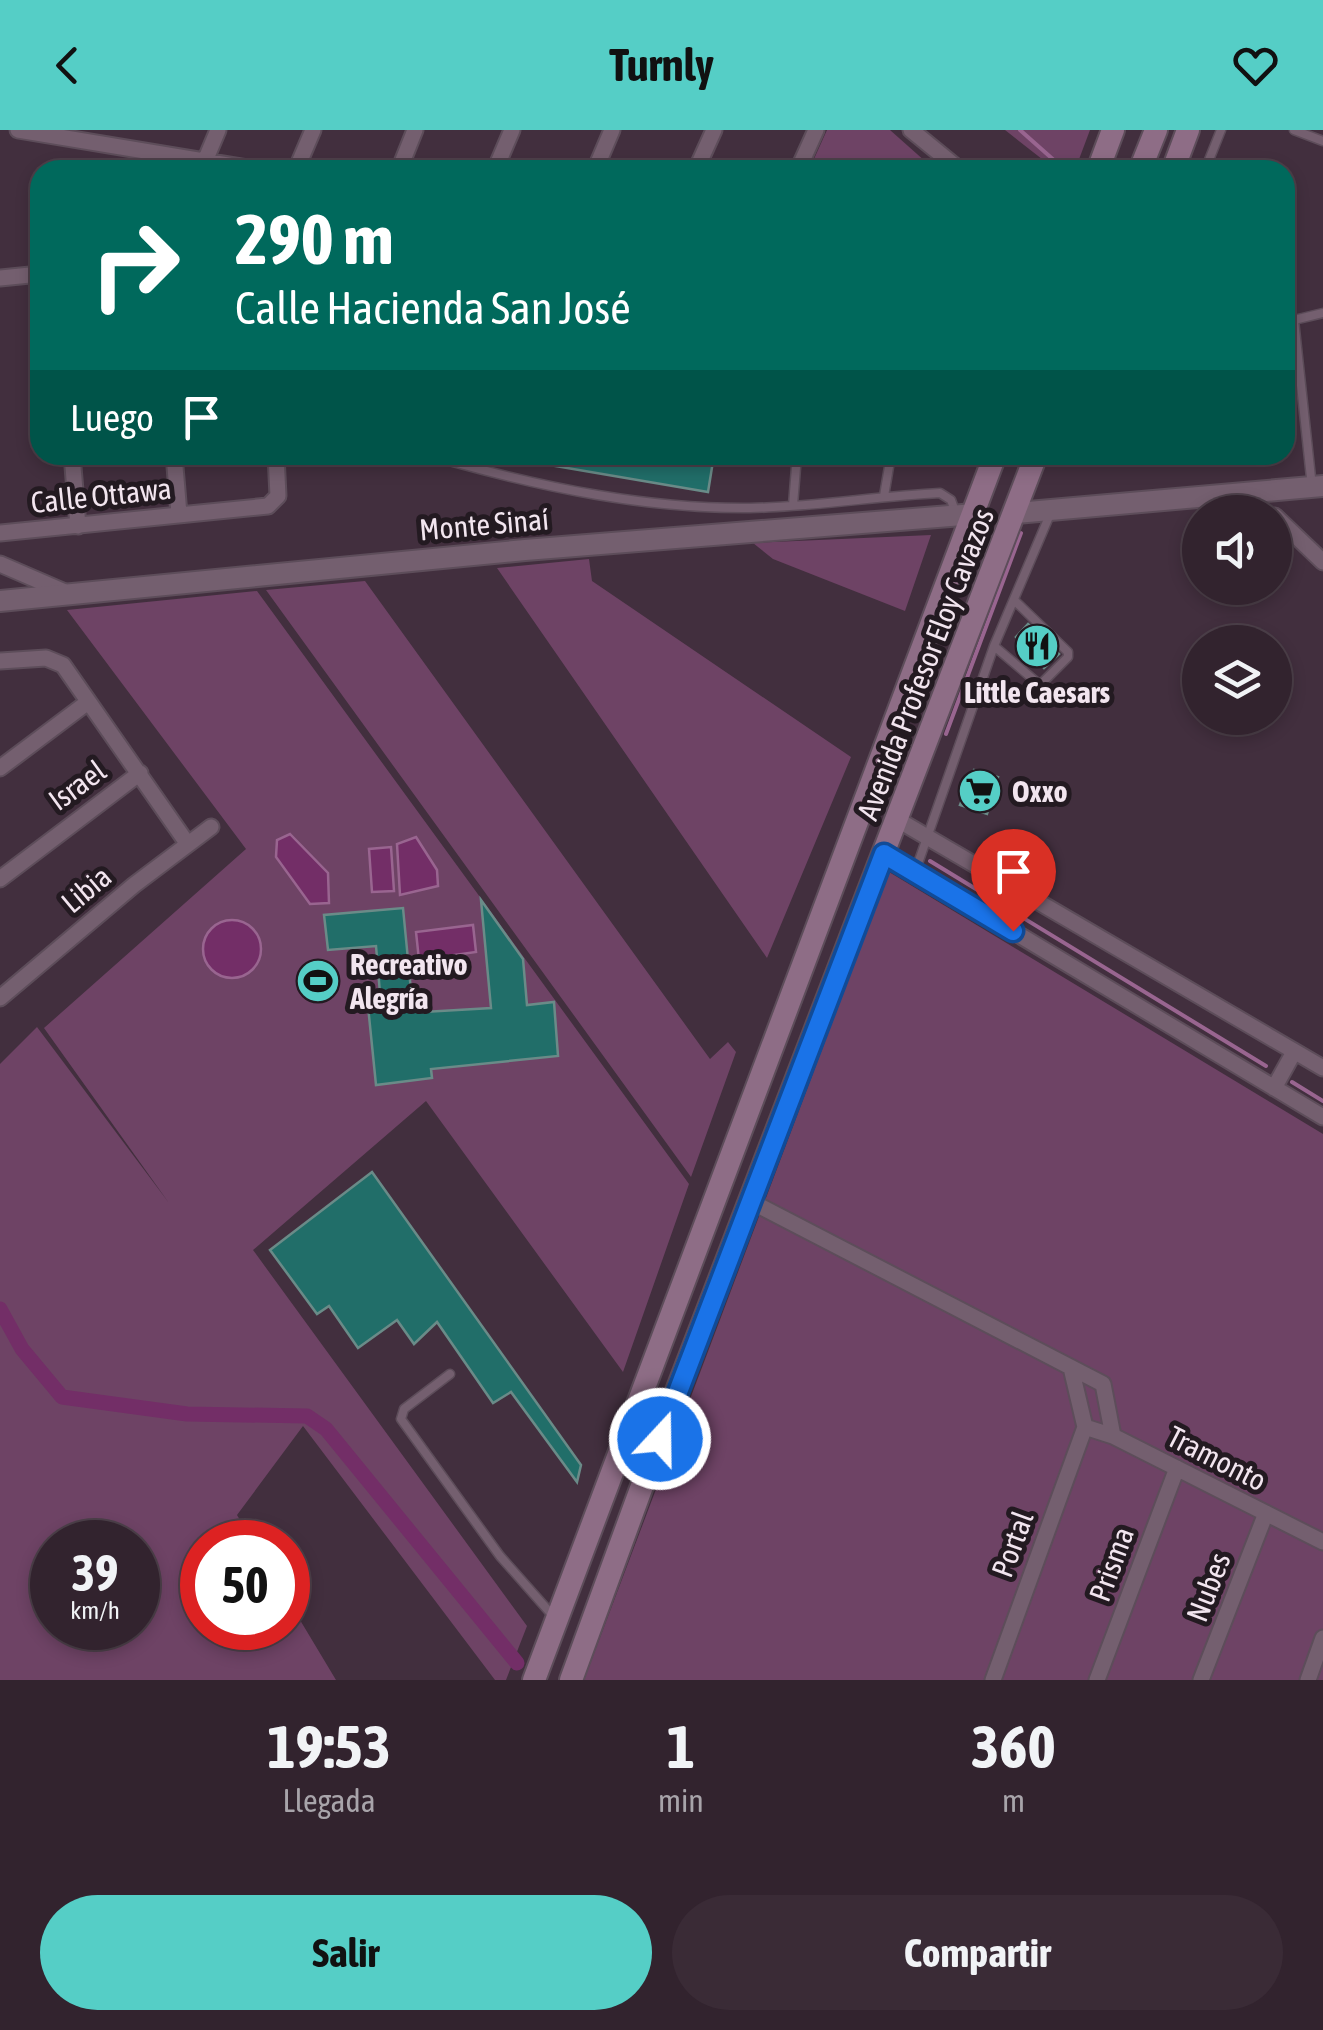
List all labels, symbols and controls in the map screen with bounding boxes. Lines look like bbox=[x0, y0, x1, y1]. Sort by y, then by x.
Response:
icon: back bbox=[40, 38, 95, 93]
icon: heart bbox=[1228, 38, 1283, 93]
text: Turnly bbox=[609, 39, 714, 91]
text: 290 m bbox=[235, 199, 394, 279]
icon: right bbox=[70, 200, 200, 330]
text: Calle Hacienda San José bbox=[235, 282, 631, 334]
icon: arrive bbox=[174, 390, 229, 445]
text: Luego bbox=[70, 396, 154, 439]
street label: Calle Ottawa bbox=[29, 471, 173, 519]
map controls bbox=[1182, 495, 1292, 735]
button: sound bbox=[1182, 495, 1292, 605]
street label: Monte Sinaí bbox=[418, 501, 550, 547]
street label: Avenida Profesor Eloy Cavazos bbox=[850, 504, 1000, 824]
restaurant icon: Little Caesars bbox=[1014, 623, 1060, 669]
button: layers bbox=[1182, 625, 1292, 735]
place label: Little Caesars bbox=[964, 675, 1111, 709]
street label: Israel bbox=[42, 753, 112, 817]
supermarket icon: Oxxo bbox=[957, 768, 1003, 814]
place label: Oxxo bbox=[1012, 774, 1068, 808]
pin bbox=[971, 829, 1056, 932]
icon: arrive bbox=[986, 844, 1041, 899]
street label: Libia bbox=[55, 859, 117, 919]
place label: Recreativo Alegría bbox=[349, 947, 468, 1015]
sports icon: Recreativo Alegría bbox=[295, 958, 341, 1004]
position arrow bbox=[608, 1387, 712, 1491]
street label: Tramonto bbox=[1162, 1419, 1272, 1497]
street label: Portal bbox=[984, 1506, 1040, 1582]
speed limit sign: 50 bbox=[180, 1520, 310, 1650]
street label: Prisma bbox=[1082, 1522, 1140, 1606]
text: 39 bbox=[71, 1544, 118, 1602]
street label: Nubes bbox=[1179, 1548, 1237, 1626]
text: km/h bbox=[70, 1596, 120, 1624]
text: 19:53 bbox=[267, 1712, 391, 1781]
text: 1 bbox=[667, 1712, 695, 1781]
text: 360 bbox=[971, 1712, 1056, 1781]
text: Llegada bbox=[282, 1782, 376, 1819]
text: min bbox=[658, 1782, 704, 1819]
text: m bbox=[1002, 1782, 1025, 1819]
button: Salir bbox=[40, 1895, 652, 2010]
button: Compartir bbox=[672, 1895, 1283, 2010]

